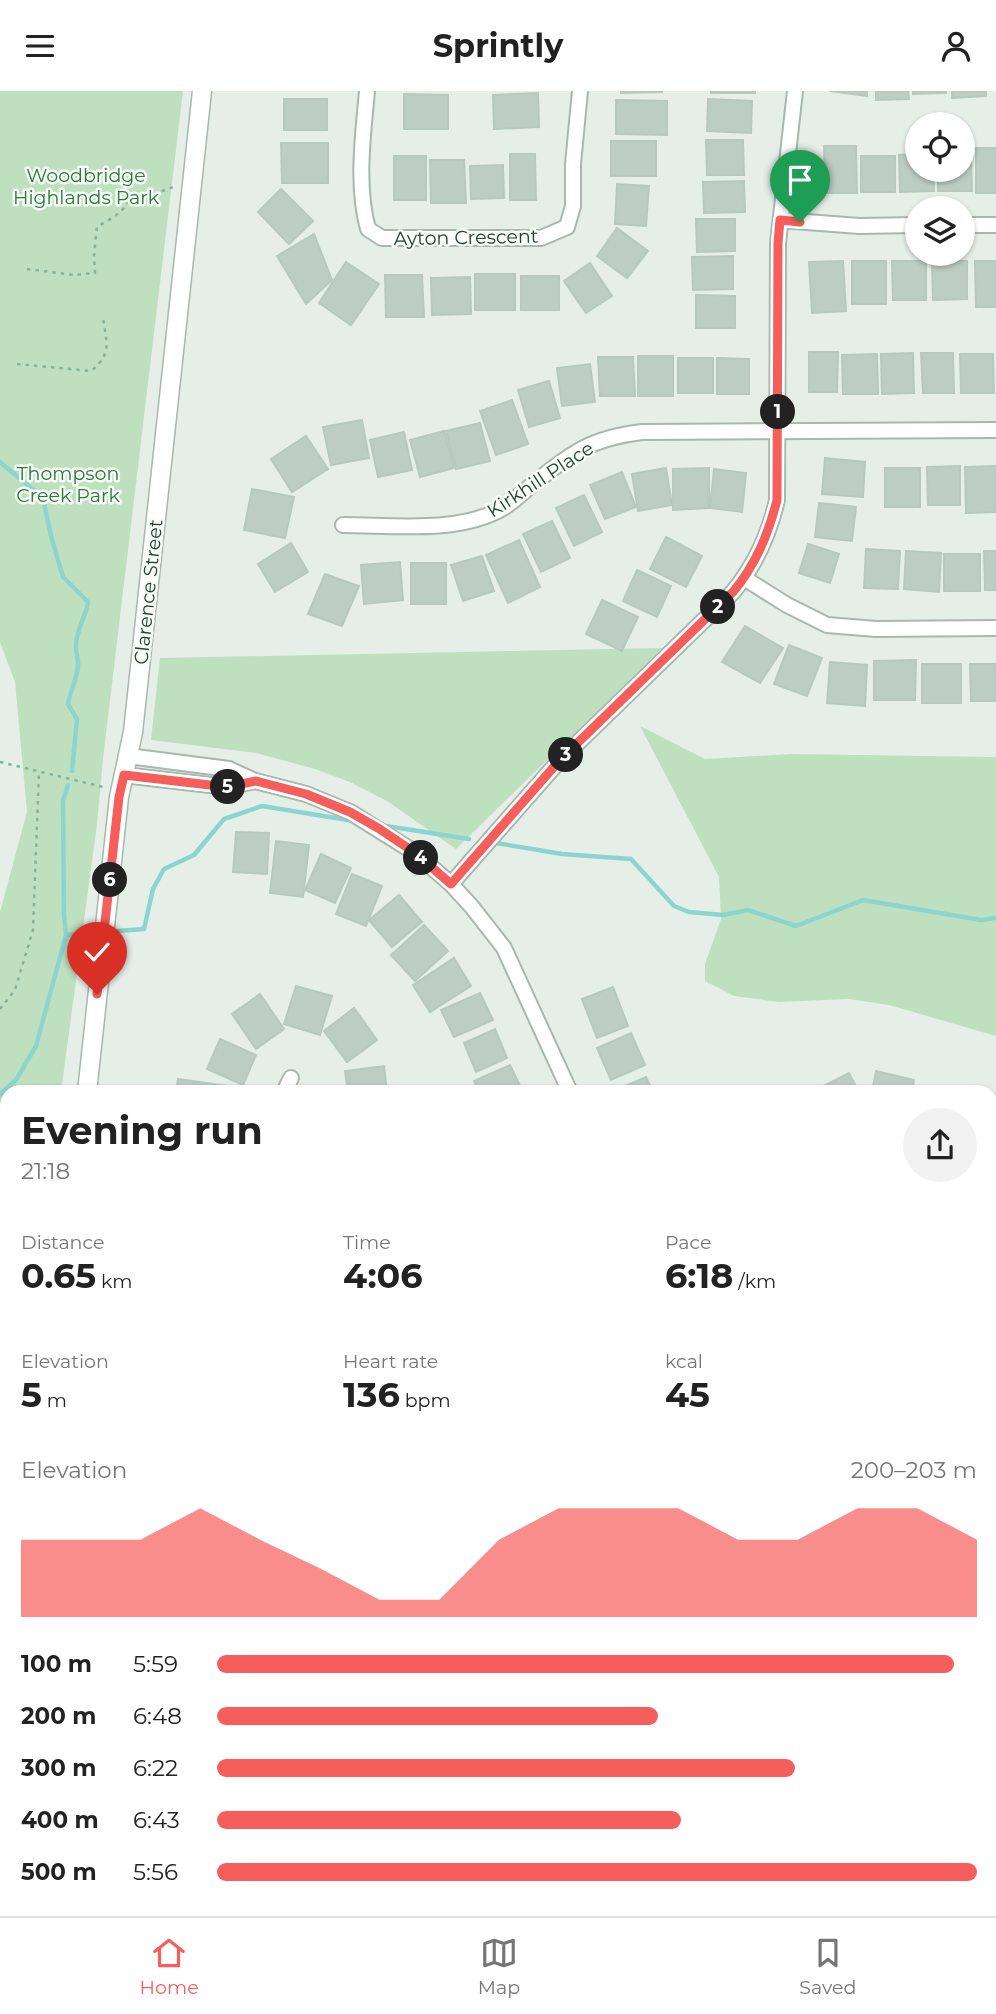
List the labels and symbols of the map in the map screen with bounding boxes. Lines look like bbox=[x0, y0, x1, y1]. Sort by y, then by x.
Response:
pin bbox=[770, 150, 830, 222]
park label: Woodbridge Highlands Park bbox=[13, 164, 160, 209]
street label: Ayton Crescent bbox=[393, 225, 539, 250]
pin: 1 bbox=[760, 395, 796, 429]
street label: Kirkhill Place bbox=[483, 436, 598, 522]
park label: Thompson Creek Park bbox=[16, 462, 120, 507]
street label: Clarence Street bbox=[129, 518, 168, 666]
pin: 2 bbox=[700, 589, 736, 625]
pin: 3 bbox=[548, 737, 584, 773]
pin: 5 bbox=[210, 769, 246, 805]
pin: 4 bbox=[404, 841, 438, 875]
pin: 6 bbox=[92, 863, 128, 897]
pin bbox=[67, 922, 127, 994]

